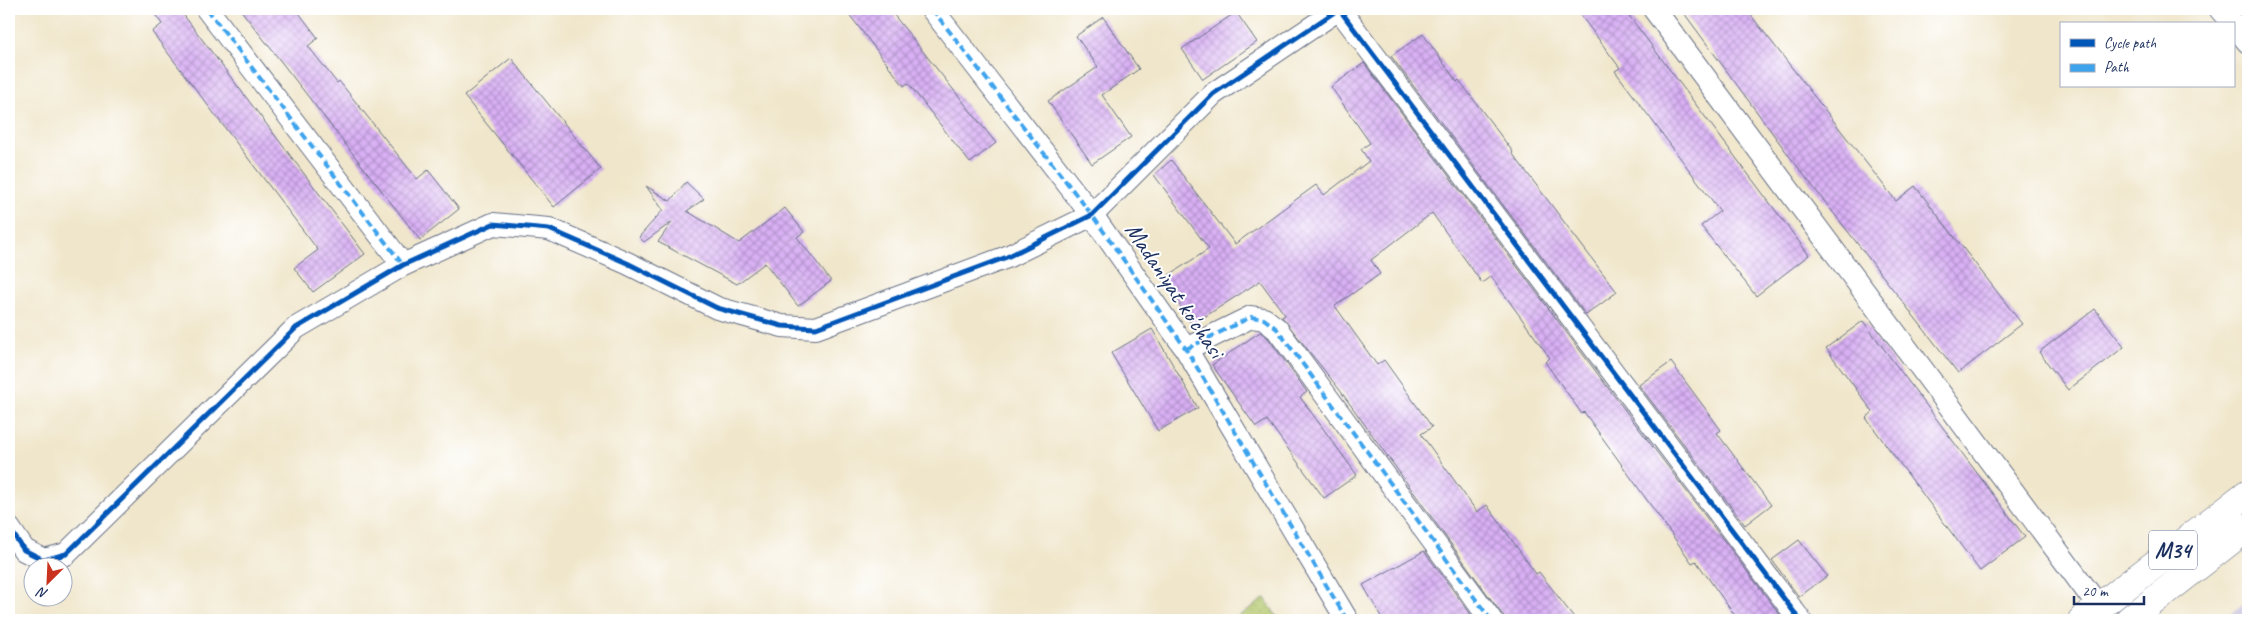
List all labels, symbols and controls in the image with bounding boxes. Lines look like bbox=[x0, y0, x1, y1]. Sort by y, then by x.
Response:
legend bbox=[2060, 22, 2234, 88]
text: Cycle path bbox=[2104, 34, 2156, 53]
text: Path bbox=[2104, 58, 2130, 77]
street label: Madaniyat ko'chasi bbox=[1119, 216, 1233, 366]
road number: M34 bbox=[2149, 530, 2197, 570]
north arrow bbox=[22, 556, 72, 606]
scale bar bbox=[2074, 574, 2144, 606]
text: 20 m bbox=[2082, 582, 2109, 601]
text: N bbox=[33, 583, 50, 603]

